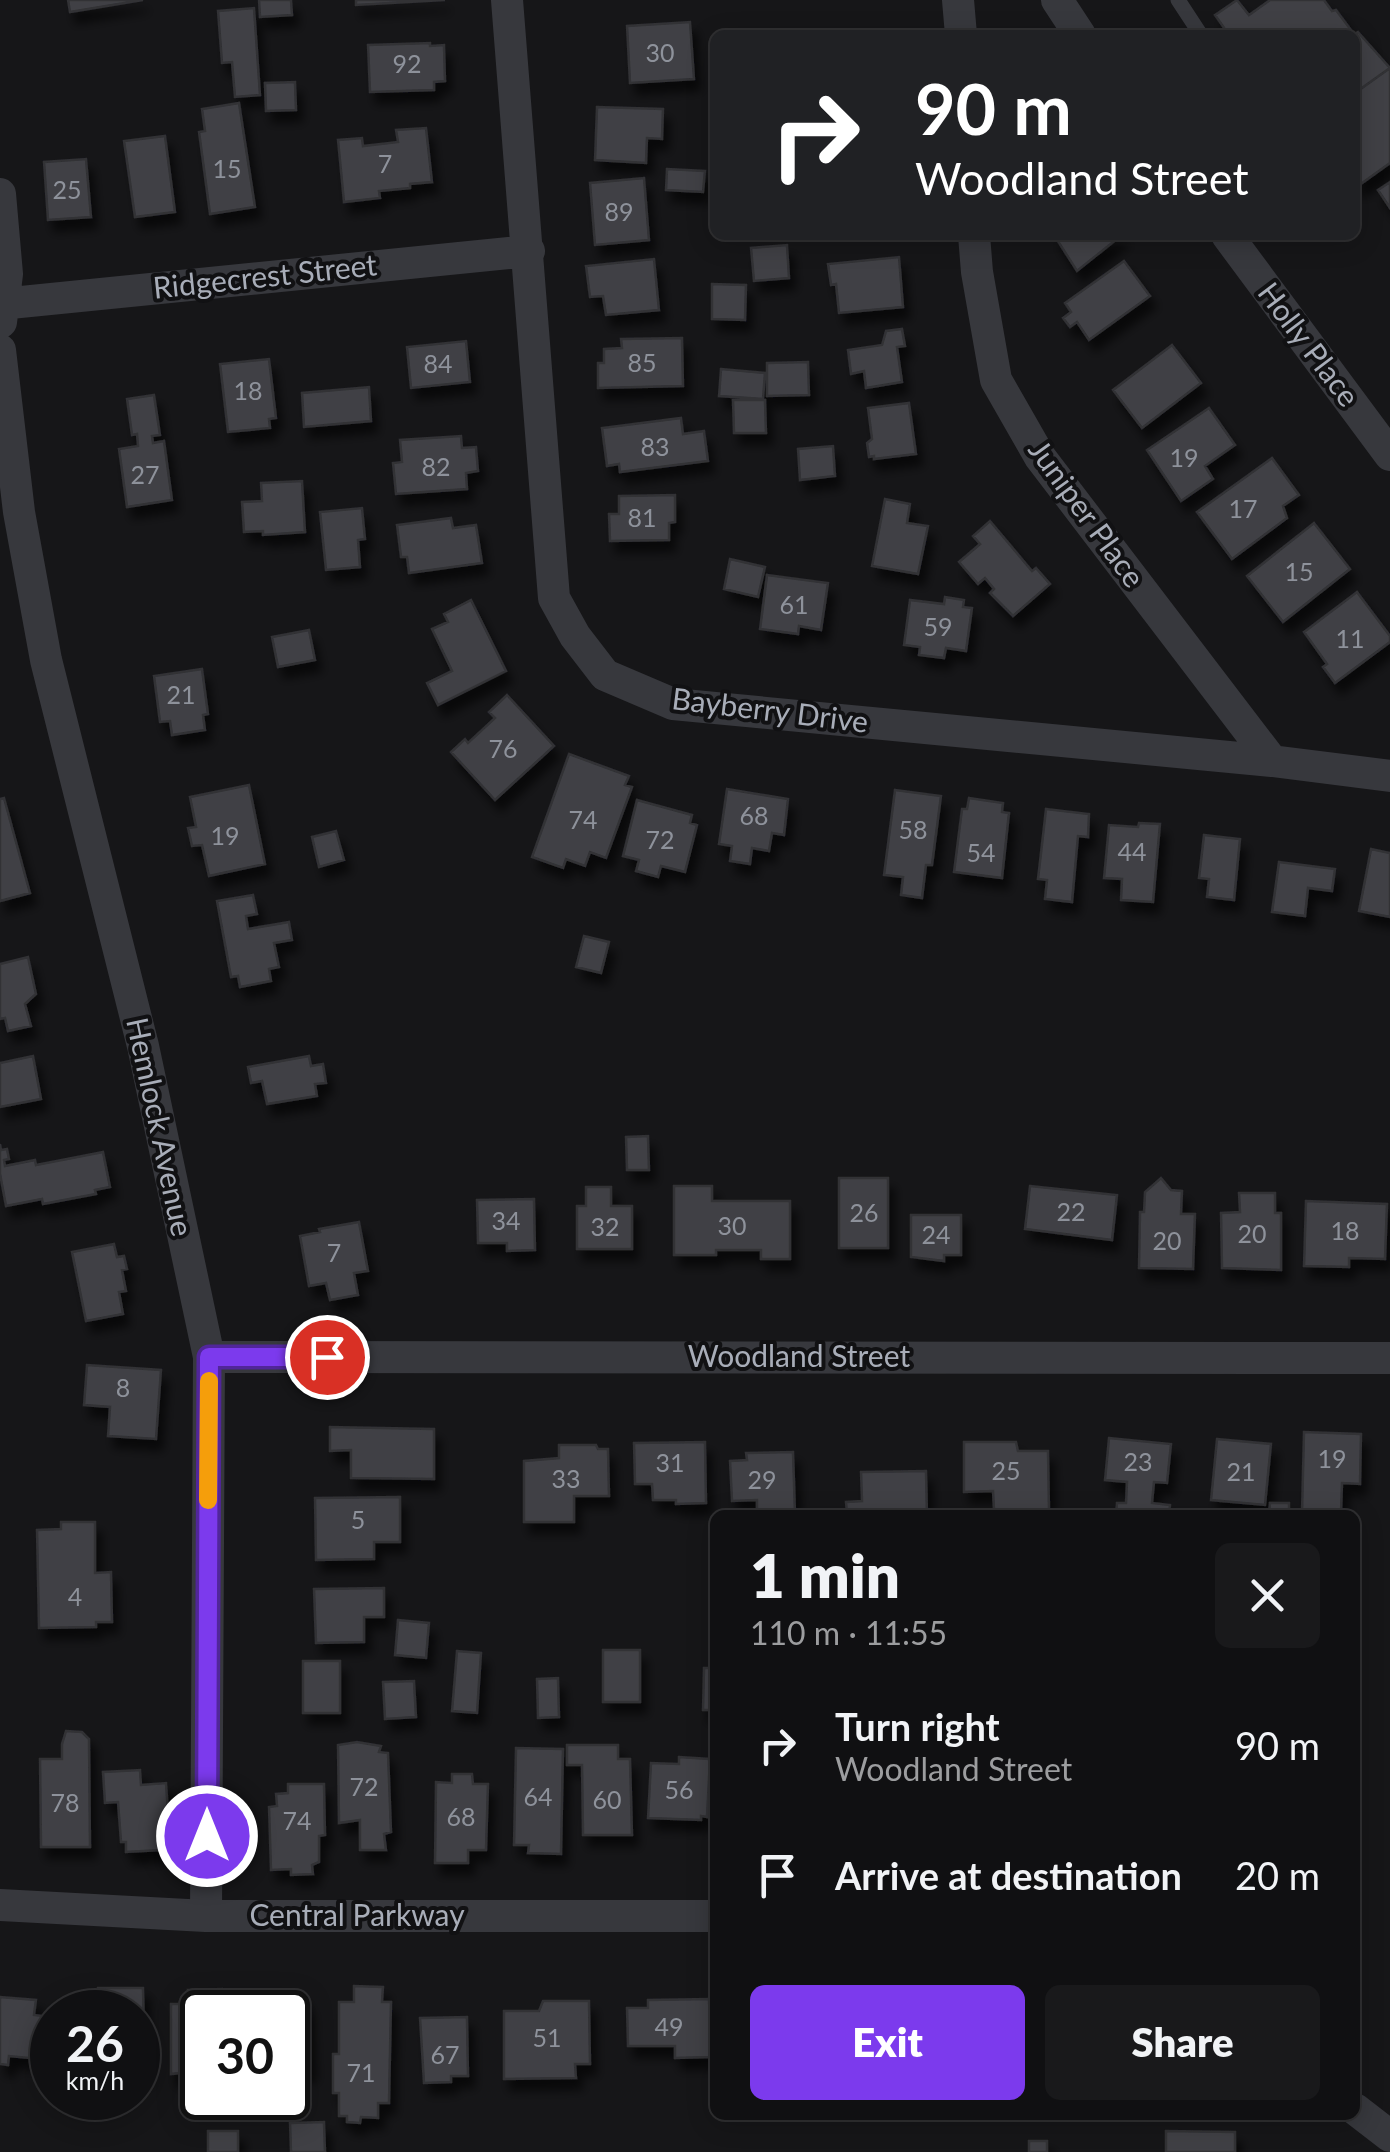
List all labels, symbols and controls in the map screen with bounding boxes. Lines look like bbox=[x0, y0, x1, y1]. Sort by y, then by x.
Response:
house number: 30 bbox=[645, 37, 675, 67]
house number: 92 bbox=[392, 48, 422, 78]
text: 90 m bbox=[915, 66, 1072, 150]
icon: right bbox=[750, 70, 880, 200]
house number: 7 bbox=[378, 148, 392, 178]
text: Woodland Street bbox=[915, 151, 1249, 205]
house number: 15 bbox=[212, 153, 242, 183]
house number: 25 bbox=[52, 174, 82, 204]
house number: 89 bbox=[604, 196, 634, 226]
street label: Ridgecrest Street bbox=[151, 245, 379, 305]
street label: Holly Place bbox=[1251, 275, 1368, 413]
house number: 85 bbox=[627, 347, 657, 377]
house number: 84 bbox=[423, 348, 453, 378]
house number: 18 bbox=[233, 375, 263, 405]
house number: 83 bbox=[640, 431, 670, 461]
street label: Juniper Place bbox=[1022, 432, 1153, 594]
house number: 19 bbox=[1169, 442, 1199, 472]
house number: 82 bbox=[421, 451, 451, 481]
house number: 27 bbox=[130, 459, 160, 489]
house number: 17 bbox=[1228, 493, 1258, 523]
house number: 81 bbox=[627, 502, 657, 532]
house number: 15 bbox=[1284, 556, 1314, 586]
house number: 61 bbox=[779, 589, 809, 619]
house number: 59 bbox=[923, 611, 953, 641]
house number: 11 bbox=[1335, 623, 1365, 653]
house number: 21 bbox=[166, 679, 196, 709]
street label: Bayberry Drive bbox=[670, 679, 870, 739]
house number: 76 bbox=[488, 733, 518, 763]
house number: 68 bbox=[739, 800, 769, 830]
house number: 74 bbox=[568, 804, 598, 834]
house number: 58 bbox=[898, 814, 928, 844]
house number: 19 bbox=[210, 820, 240, 850]
house number: 72 bbox=[645, 824, 675, 854]
house number: 44 bbox=[1117, 836, 1147, 866]
house number: 54 bbox=[966, 837, 996, 867]
street label: Hemlock Avenue bbox=[120, 1014, 202, 1239]
house number: 22 bbox=[1056, 1196, 1086, 1226]
house number: 26 bbox=[849, 1197, 879, 1227]
house number: 34 bbox=[491, 1205, 521, 1235]
house number: 30 bbox=[717, 1210, 747, 1240]
house number: 32 bbox=[590, 1211, 620, 1241]
house number: 18 bbox=[1330, 1215, 1360, 1245]
house number: 20 bbox=[1237, 1218, 1267, 1248]
house number: 24 bbox=[921, 1219, 951, 1249]
house number: 20 bbox=[1152, 1225, 1182, 1255]
house number: 7 bbox=[327, 1237, 341, 1267]
pin bbox=[285, 1315, 370, 1400]
icon: arrive bbox=[300, 1330, 355, 1385]
street label: Woodland Street bbox=[688, 1337, 910, 1373]
house number: 8 bbox=[116, 1372, 130, 1402]
house number: 19 bbox=[1317, 1443, 1347, 1473]
house number: 23 bbox=[1123, 1446, 1153, 1476]
house number: 31 bbox=[655, 1447, 685, 1477]
house number: 25 bbox=[991, 1455, 1021, 1485]
house number: 21 bbox=[1226, 1456, 1256, 1486]
house number: 33 bbox=[551, 1463, 581, 1493]
house number: 29 bbox=[747, 1464, 777, 1494]
house number: 5 bbox=[351, 1504, 365, 1534]
text: 1 min bbox=[750, 1539, 900, 1611]
button: close bbox=[1215, 1543, 1320, 1648]
house number: 4 bbox=[68, 1581, 82, 1611]
text: 110 m · 11:55 bbox=[750, 1613, 947, 1652]
text: Turn right bbox=[835, 1703, 1000, 1749]
icon: right bbox=[750, 1718, 805, 1773]
text: 90 m bbox=[1235, 1722, 1320, 1768]
text: Woodland Street bbox=[835, 1749, 1072, 1788]
house number: 72 bbox=[349, 1771, 379, 1801]
house number: 56 bbox=[664, 1774, 694, 1804]
house number: 64 bbox=[523, 1781, 553, 1811]
position arrow bbox=[155, 1784, 259, 1888]
house number: 60 bbox=[592, 1784, 622, 1814]
house number: 78 bbox=[50, 1787, 80, 1817]
house number: 68 bbox=[446, 1801, 476, 1831]
house number: 74 bbox=[282, 1805, 312, 1835]
icon: arrive bbox=[750, 1848, 805, 1903]
text: Arrive at destination bbox=[835, 1852, 1182, 1898]
text: 20 m bbox=[1235, 1852, 1320, 1898]
street label: Central Parkway bbox=[249, 1896, 465, 1932]
button: Exit bbox=[750, 1985, 1025, 2100]
button: Share bbox=[1045, 1985, 1320, 2100]
speed limit sign: 30 bbox=[180, 1990, 310, 2120]
house number: 49 bbox=[654, 2011, 684, 2041]
text: 26 bbox=[66, 2013, 124, 2073]
house number: 51 bbox=[532, 2022, 562, 2052]
house number: 67 bbox=[430, 2039, 460, 2069]
house number: 71 bbox=[346, 2057, 376, 2087]
text: km/h bbox=[66, 2065, 124, 2095]

